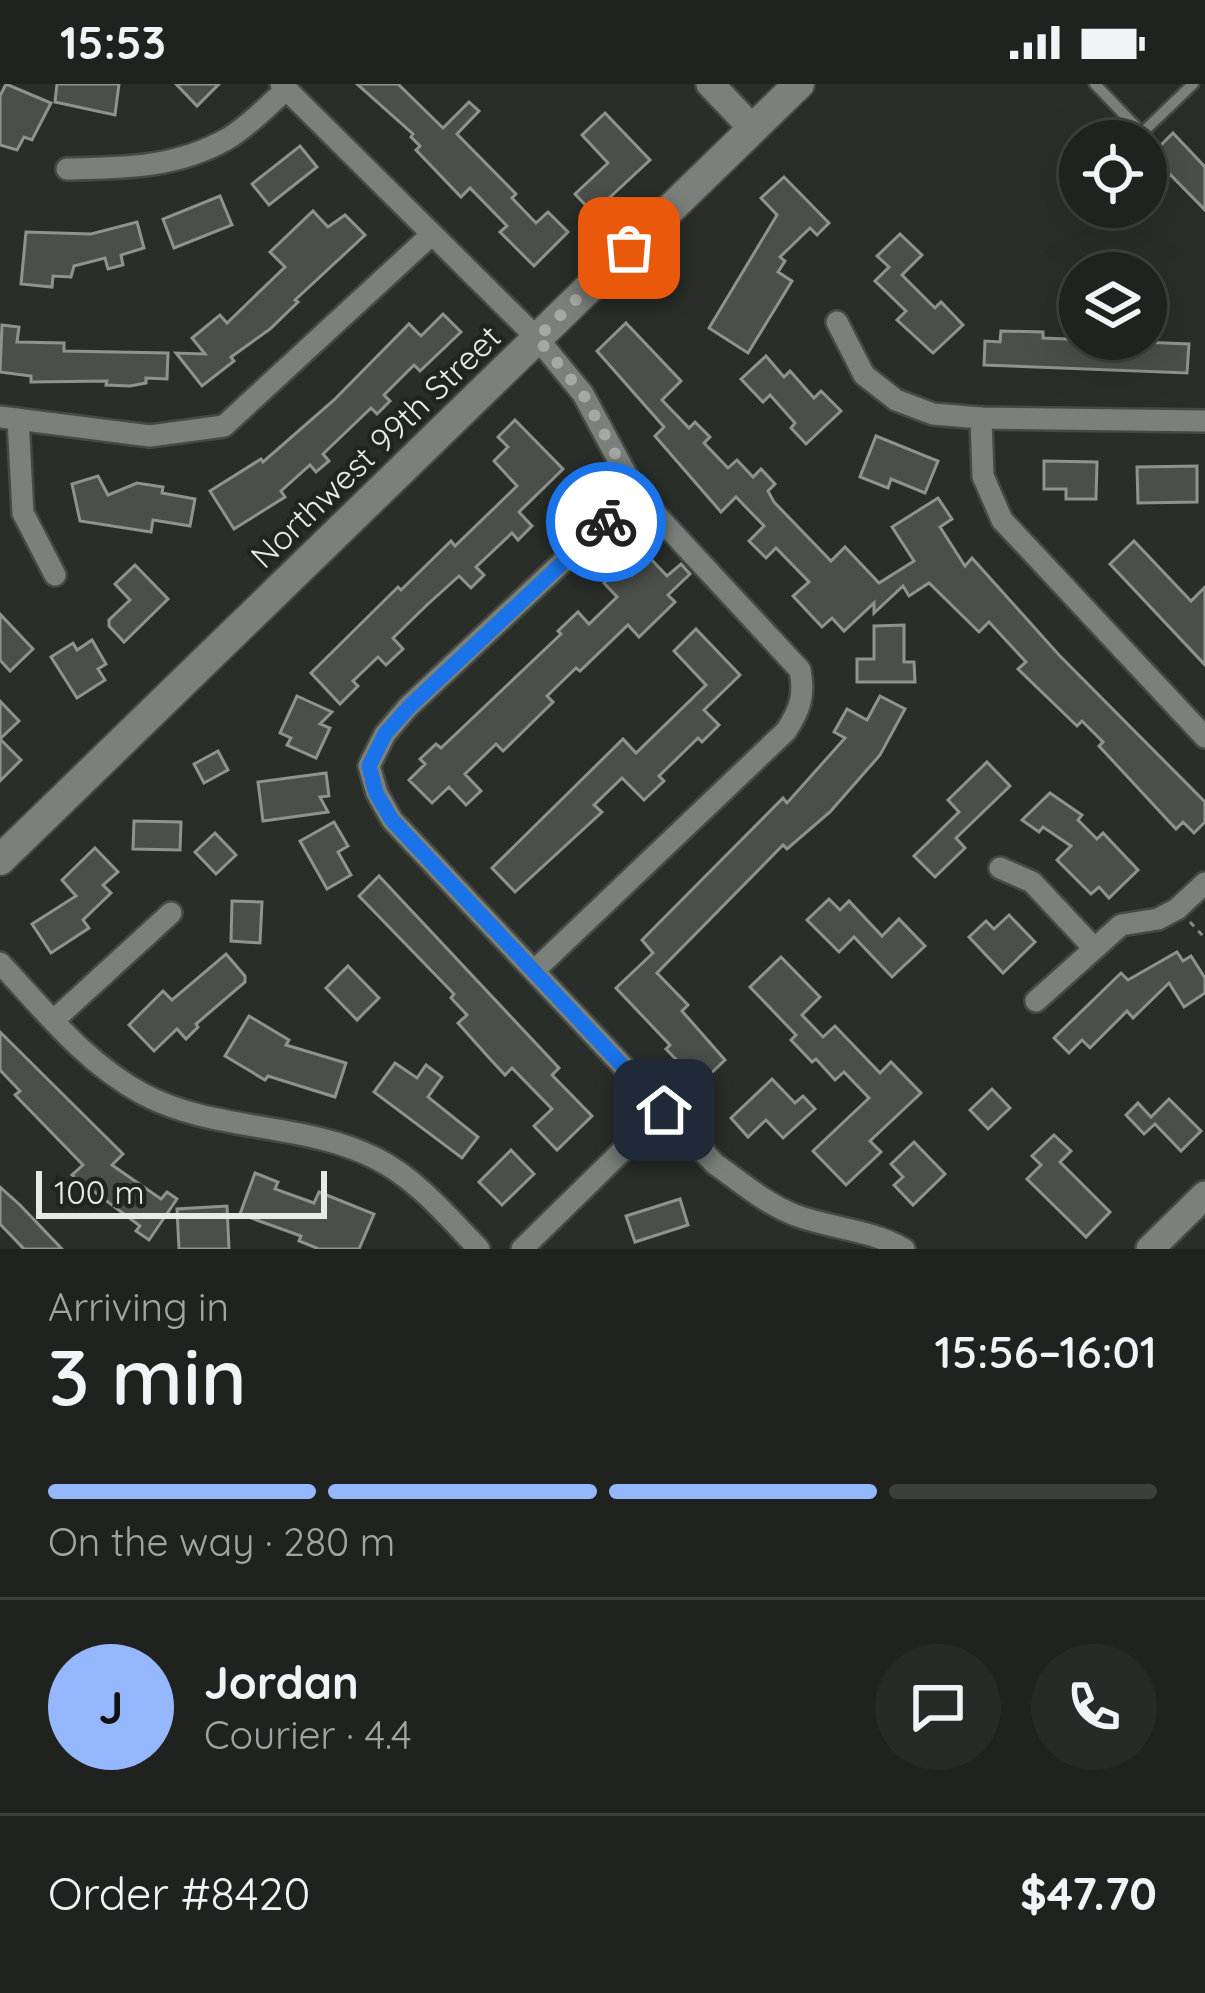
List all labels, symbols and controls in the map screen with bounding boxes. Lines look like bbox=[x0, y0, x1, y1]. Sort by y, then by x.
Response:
text: 15:53 bbox=[60, 14, 166, 70]
map controls bbox=[1059, 120, 1167, 360]
button: locate bbox=[1059, 120, 1167, 228]
pin bbox=[578, 197, 680, 299]
icon: bag bbox=[596, 215, 662, 281]
button: layers bbox=[1059, 252, 1167, 360]
street label: Northwest 99th Street bbox=[241, 316, 509, 576]
courier bbox=[546, 462, 666, 582]
icon: bike bbox=[573, 489, 639, 555]
pin bbox=[613, 1059, 715, 1161]
icon: home bbox=[631, 1077, 697, 1143]
scale bar bbox=[36, 1165, 327, 1218]
text: 100 m bbox=[54, 1171, 145, 1212]
text: Arriving in bbox=[48, 1282, 229, 1331]
text: 15:56–16:01 bbox=[934, 1323, 1157, 1379]
text: 3 min bbox=[48, 1327, 247, 1425]
text: On the way · 280 m bbox=[48, 1517, 395, 1566]
button: chat bbox=[875, 1644, 1001, 1770]
button: phone bbox=[1031, 1644, 1157, 1770]
text: Jordan bbox=[204, 1654, 359, 1710]
text: J bbox=[99, 1679, 123, 1735]
text: Courier · 4.4 bbox=[204, 1710, 412, 1759]
text: Order #8420 bbox=[48, 1865, 310, 1921]
text: $47.70 bbox=[1020, 1865, 1157, 1921]

